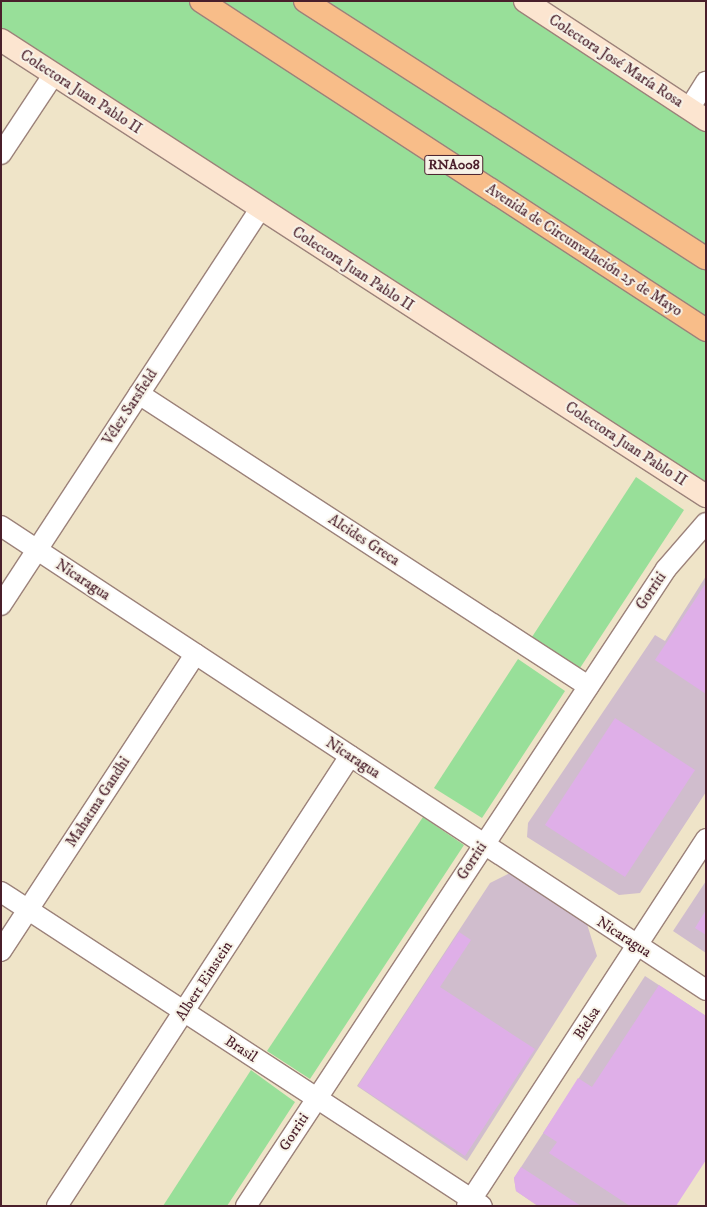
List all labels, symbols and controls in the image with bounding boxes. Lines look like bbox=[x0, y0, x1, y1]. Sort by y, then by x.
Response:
street label: Colectora José María Rosa bbox=[545, 11, 687, 111]
street label: Colectora Juan Pablo II bbox=[17, 46, 145, 138]
road number: RNA008 bbox=[424, 153, 484, 177]
street label: Avenida de Circunvalación 25 de Mayo bbox=[483, 180, 685, 320]
street label: Colectora Juan Pablo II bbox=[289, 223, 417, 315]
street label: Vélez Sarsfield bbox=[99, 366, 161, 448]
street label: Colectora Juan Pablo II bbox=[562, 398, 690, 490]
street label: Alcides Greca bbox=[325, 510, 403, 570]
street label: Nicaragua bbox=[52, 556, 114, 604]
street label: Gorriti bbox=[632, 569, 670, 613]
street label: Nicaragua bbox=[322, 734, 384, 782]
street label: Mahatma Gandhi bbox=[62, 754, 134, 850]
street label: Gorriti bbox=[453, 839, 491, 883]
street label: Nicaragua bbox=[593, 913, 655, 961]
street label: Albert Einstein bbox=[172, 938, 236, 1024]
street label: Bielsa bbox=[570, 1003, 604, 1043]
street label: Brasil bbox=[222, 1032, 260, 1066]
street label: Gorriti bbox=[275, 1110, 313, 1154]

